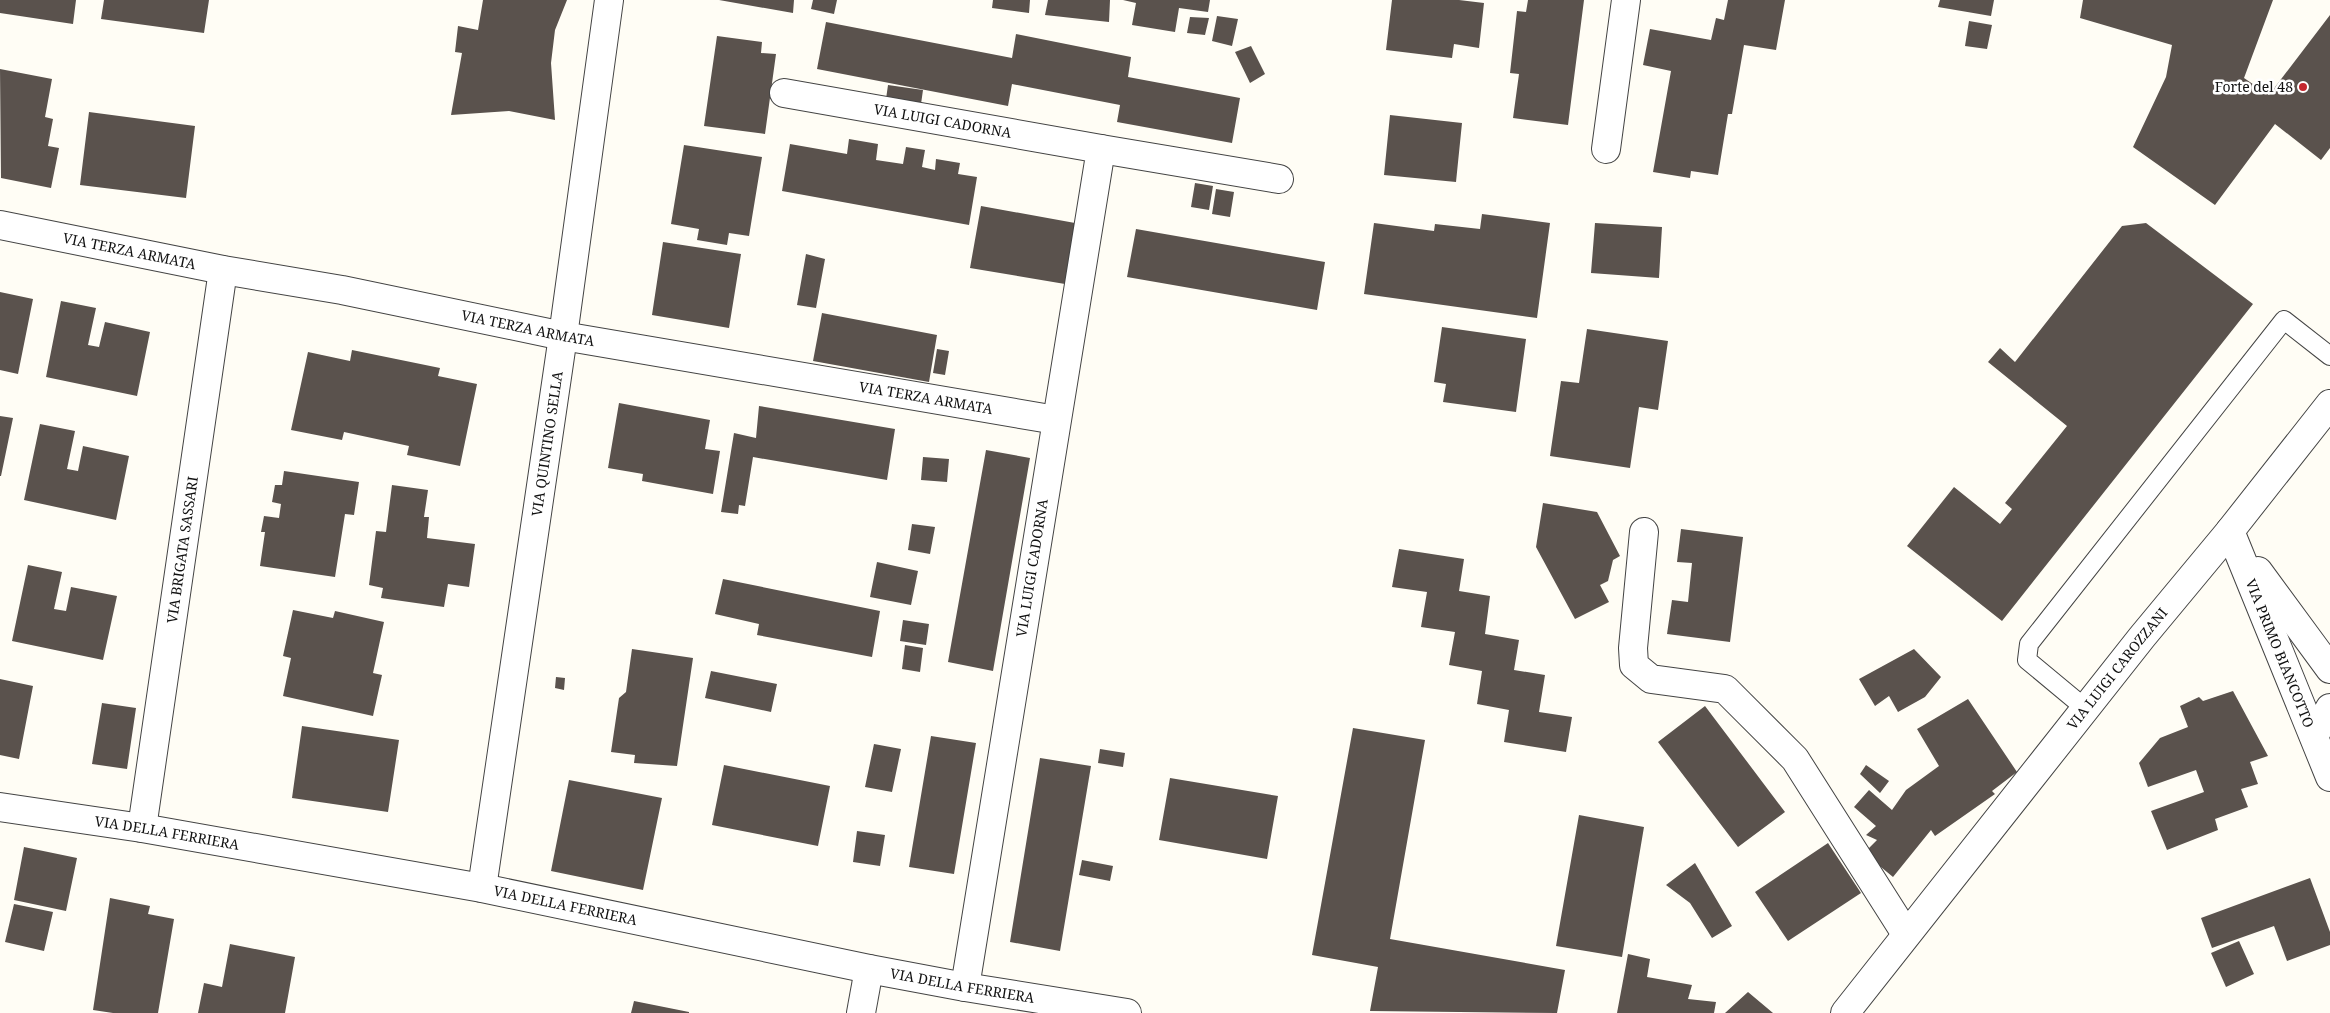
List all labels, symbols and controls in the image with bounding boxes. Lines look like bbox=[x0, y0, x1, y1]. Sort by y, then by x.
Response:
place label: Forte del 48 bbox=[2215, 77, 2293, 96]
marker: Forte del 48 bbox=[2297, 81, 2309, 93]
street label: VIA LUIGI CADORNA bbox=[872, 99, 1013, 142]
street label: VIA TERZA ARMATA bbox=[61, 228, 198, 273]
street label: VIA TERZA ARMATA bbox=[460, 305, 596, 350]
street label: VIA QUINTINO SELLA bbox=[527, 370, 567, 518]
street label: VIA TERZA ARMATA bbox=[858, 377, 994, 418]
street label: VIA BRIGATA SASSARI bbox=[162, 475, 202, 625]
street label: VIA LUIGI CADORNA bbox=[1011, 497, 1052, 638]
street label: VIA PRIMO BIANCOTTO bbox=[2241, 576, 2319, 730]
street label: VIA LUIGI CAROZZANI bbox=[2063, 603, 2171, 733]
street label: VIA DELLA FERRIERA bbox=[93, 811, 241, 854]
street label: VIA DELLA FERRIERA bbox=[492, 881, 639, 929]
street label: VIA DELLA FERRIERA bbox=[889, 963, 1036, 1007]

